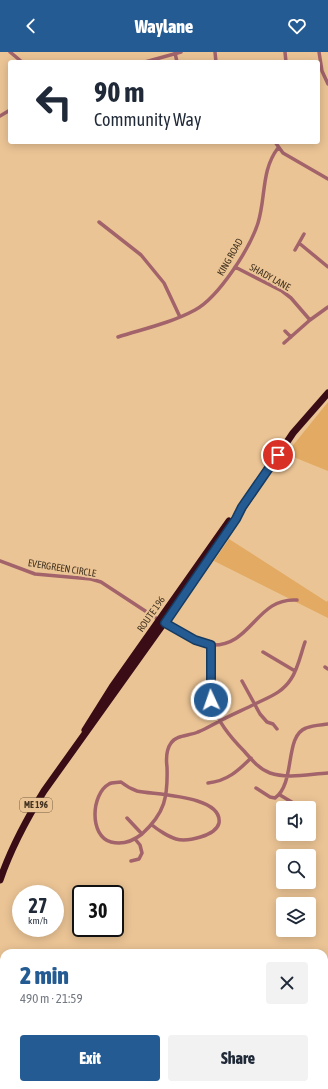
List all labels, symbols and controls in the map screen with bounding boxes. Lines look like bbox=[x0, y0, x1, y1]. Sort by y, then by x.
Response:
icon: back bbox=[20, 15, 42, 37]
icon: heart bbox=[286, 15, 308, 37]
text: Waylane bbox=[135, 16, 193, 37]
icon: left bbox=[28, 76, 80, 128]
text: 90 m bbox=[94, 76, 144, 108]
text: Community Way bbox=[94, 109, 201, 130]
street label: KING ROAD bbox=[215, 236, 245, 278]
street label: SHADY LANE bbox=[248, 261, 293, 293]
pin bbox=[261, 438, 295, 472]
icon: arrive bbox=[267, 444, 289, 466]
street label: EVERGREEN CIRCLE bbox=[27, 557, 98, 579]
street label: ROUTE 196 bbox=[135, 594, 167, 634]
position arrow bbox=[190, 679, 232, 721]
road number: ME 196 bbox=[20, 798, 52, 812]
map controls bbox=[276, 801, 316, 937]
button: sound bbox=[276, 801, 316, 841]
button: search bbox=[276, 849, 316, 889]
speed limit sign: 30 bbox=[72, 885, 124, 937]
text: 27 bbox=[29, 894, 47, 917]
button: layers bbox=[276, 897, 316, 937]
text: km/h bbox=[28, 915, 48, 926]
text: 2 min bbox=[20, 962, 69, 989]
button: close bbox=[266, 962, 308, 1004]
text: 490 m · 21:59 bbox=[20, 991, 83, 1006]
button: Exit bbox=[20, 1035, 160, 1081]
button: Share bbox=[168, 1035, 308, 1081]

